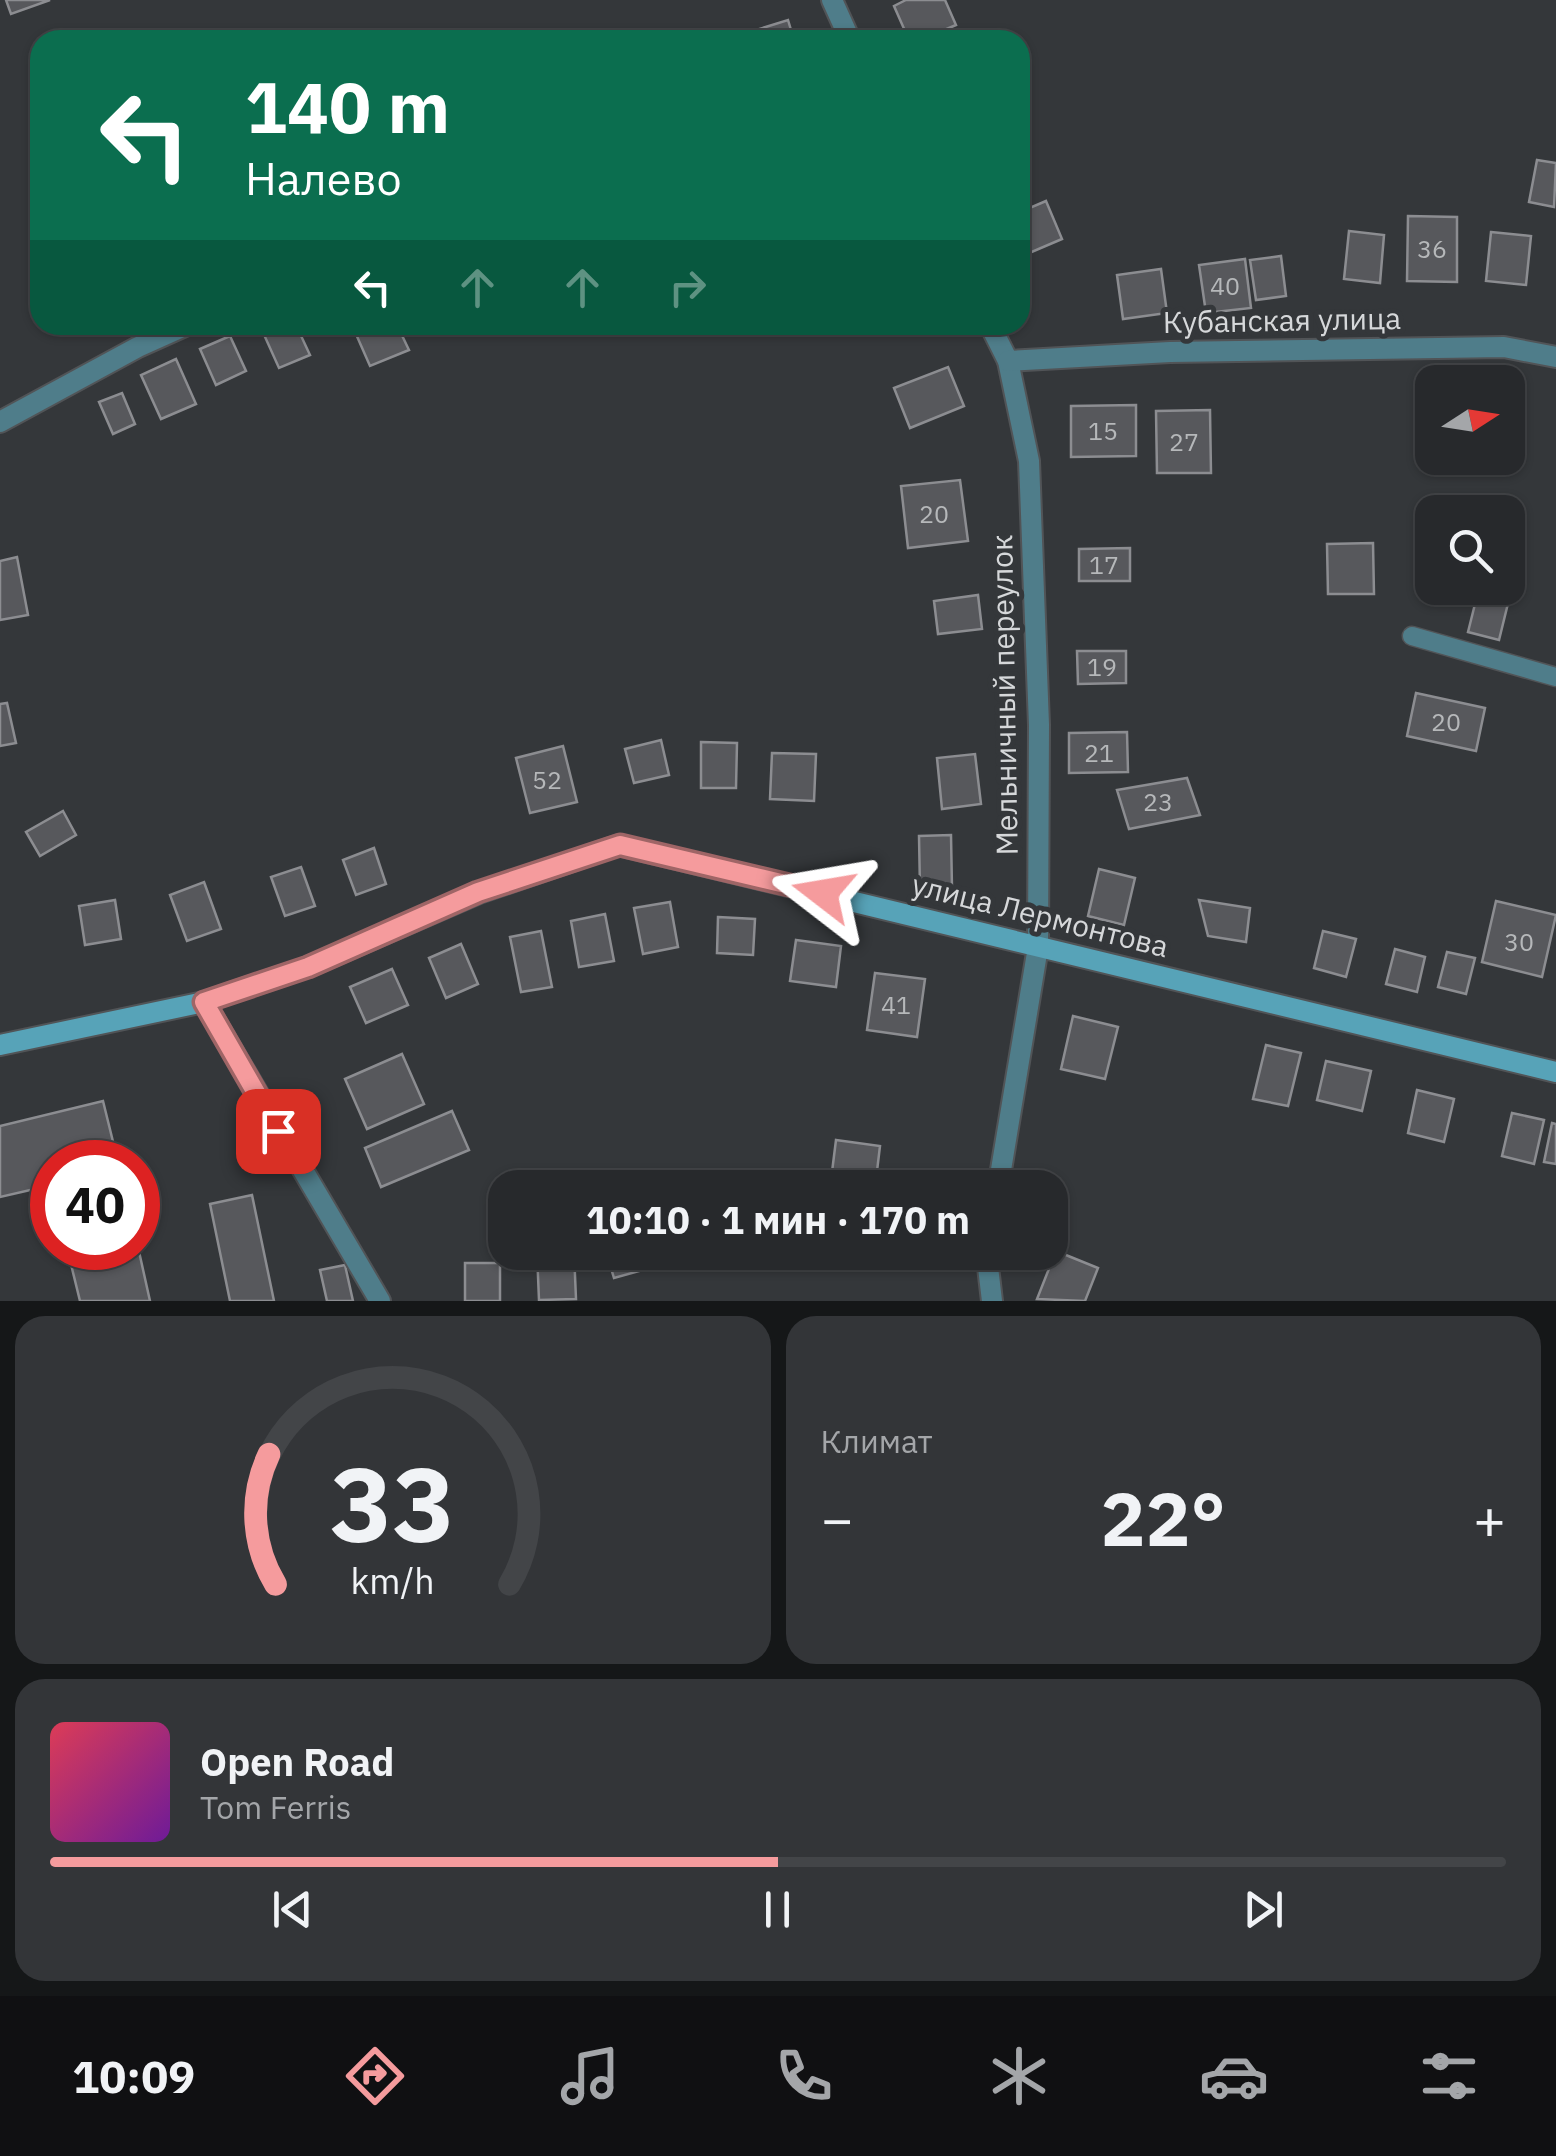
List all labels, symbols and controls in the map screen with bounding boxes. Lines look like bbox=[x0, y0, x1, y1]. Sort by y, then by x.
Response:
text: 140 m bbox=[245, 61, 450, 152]
icon: left bbox=[80, 70, 210, 200]
text: Налево bbox=[245, 149, 402, 207]
house number: 36 bbox=[1417, 232, 1447, 265]
icon: left bbox=[345, 260, 400, 315]
icon: ahead bbox=[450, 260, 505, 315]
icon: ahead bbox=[555, 260, 610, 315]
icon: right bbox=[660, 260, 715, 315]
house number: 40 bbox=[1210, 269, 1240, 302]
street label: Кубанская улица bbox=[1163, 298, 1401, 341]
north arrow bbox=[1415, 365, 1525, 475]
map controls bbox=[1415, 365, 1525, 605]
house number: 15 bbox=[1088, 414, 1118, 447]
house number: 27 bbox=[1169, 425, 1199, 458]
button: search bbox=[1415, 495, 1525, 605]
house number: 20 bbox=[919, 497, 949, 530]
street label: Мельничный переулок bbox=[981, 534, 1026, 856]
house number: 17 bbox=[1089, 548, 1119, 581]
house number: 19 bbox=[1087, 650, 1117, 683]
house number: 20 bbox=[1431, 705, 1461, 738]
house number: 21 bbox=[1084, 736, 1114, 769]
house number: 52 bbox=[532, 763, 562, 796]
house number: 23 bbox=[1143, 785, 1173, 818]
position arrow bbox=[771, 841, 875, 945]
street label: улица Лермонтова bbox=[908, 864, 1173, 965]
house number: 30 bbox=[1504, 925, 1534, 958]
house number: 41 bbox=[881, 988, 911, 1021]
pin bbox=[236, 1089, 321, 1174]
icon: arrive bbox=[251, 1104, 306, 1159]
speed limit sign: 40 bbox=[30, 1140, 160, 1270]
text: 10:10 · 1 мин · 170 m bbox=[586, 1195, 970, 1244]
text: Климат bbox=[821, 1420, 933, 1462]
text: 33 bbox=[330, 1435, 455, 1571]
text: 22° bbox=[1101, 1469, 1226, 1567]
text: − bbox=[821, 1483, 854, 1554]
text: + bbox=[1473, 1483, 1506, 1554]
text: km/h bbox=[351, 1557, 435, 1604]
text: Open Road bbox=[200, 1737, 394, 1786]
text: Tom Ferris bbox=[200, 1786, 351, 1828]
icon: previous bbox=[265, 1882, 320, 1937]
icon: pause bbox=[750, 1882, 805, 1937]
icon: next bbox=[1236, 1882, 1291, 1937]
icon: directions bbox=[340, 2041, 410, 2111]
icon: music bbox=[555, 2041, 625, 2111]
icon: phone bbox=[769, 2041, 839, 2111]
icon: climate bbox=[984, 2041, 1054, 2111]
icon: car bbox=[1199, 2041, 1269, 2111]
icon: filters bbox=[1414, 2041, 1484, 2111]
text: 10:09 bbox=[72, 2047, 195, 2105]

